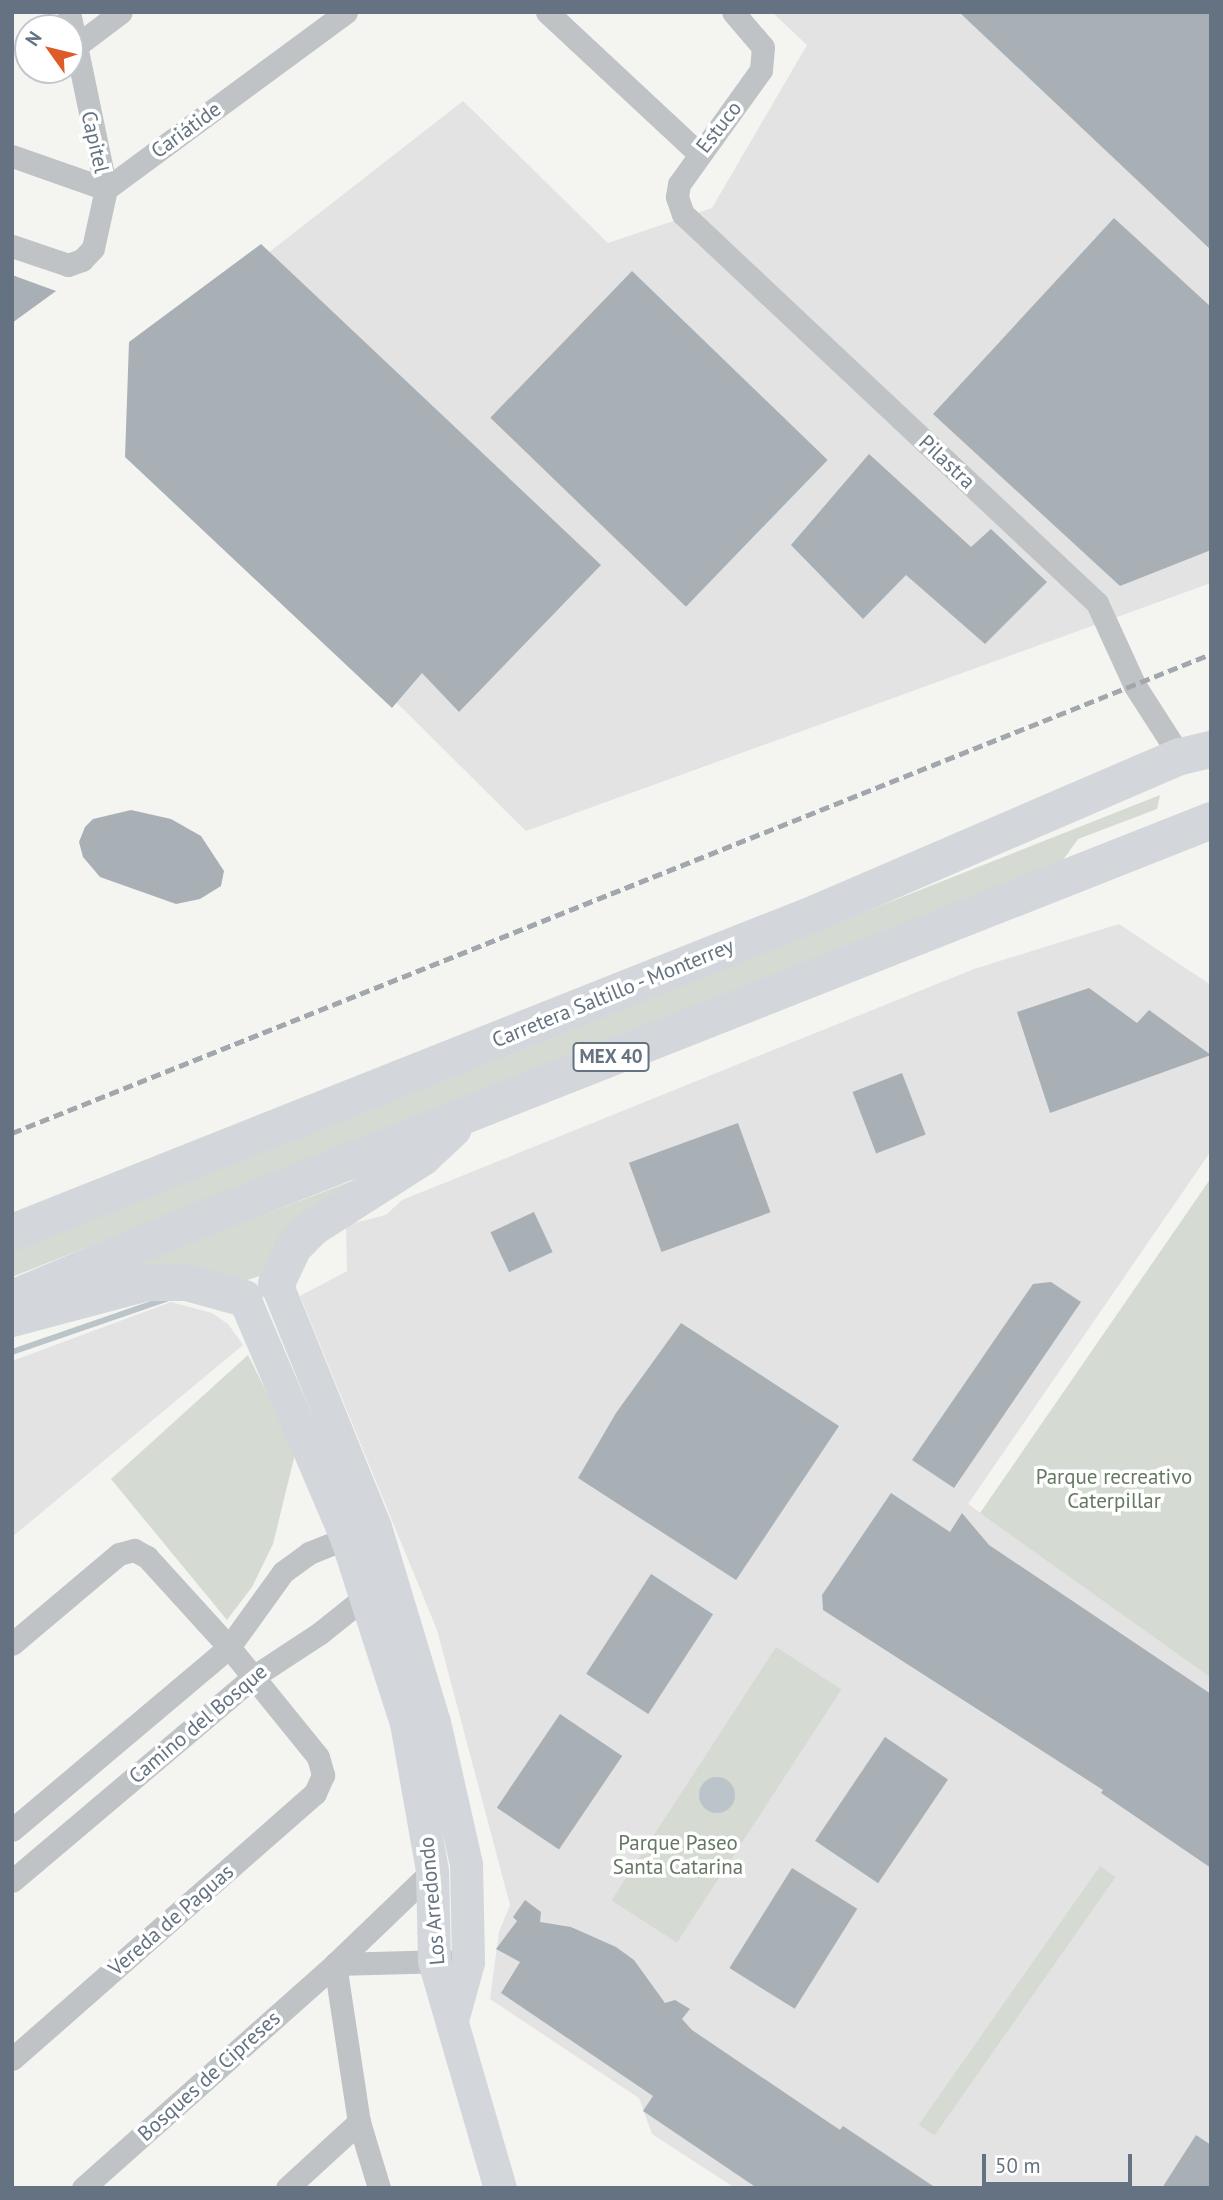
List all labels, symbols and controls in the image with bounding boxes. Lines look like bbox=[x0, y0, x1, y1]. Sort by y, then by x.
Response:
north arrow bbox=[14, 14, 84, 84]
text: N bbox=[20, 26, 47, 50]
street label: Cariátide bbox=[146, 96, 226, 164]
street label: Estuco bbox=[691, 96, 747, 158]
street label: Capitel bbox=[76, 109, 114, 175]
street label: Pilastra bbox=[914, 430, 980, 494]
street label: Carretera Saltillo - Monterrey bbox=[487, 932, 739, 1054]
road number: MEX 40 bbox=[571, 1042, 651, 1072]
park label: Parque recreativo Caterpillar bbox=[1036, 1464, 1192, 1514]
street label: Camino del Bosque bbox=[124, 1659, 272, 1789]
park label: Parque Paseo Santa Catarina bbox=[613, 1830, 743, 1880]
street label: Los Arredondo bbox=[414, 1836, 450, 1966]
street label: Vereda de Paguas bbox=[103, 1859, 239, 1981]
street label: Bosques de Cipreses bbox=[133, 2005, 285, 2147]
scale bar bbox=[985, 2140, 1136, 2184]
text: 50 m bbox=[995, 2152, 1041, 2179]

